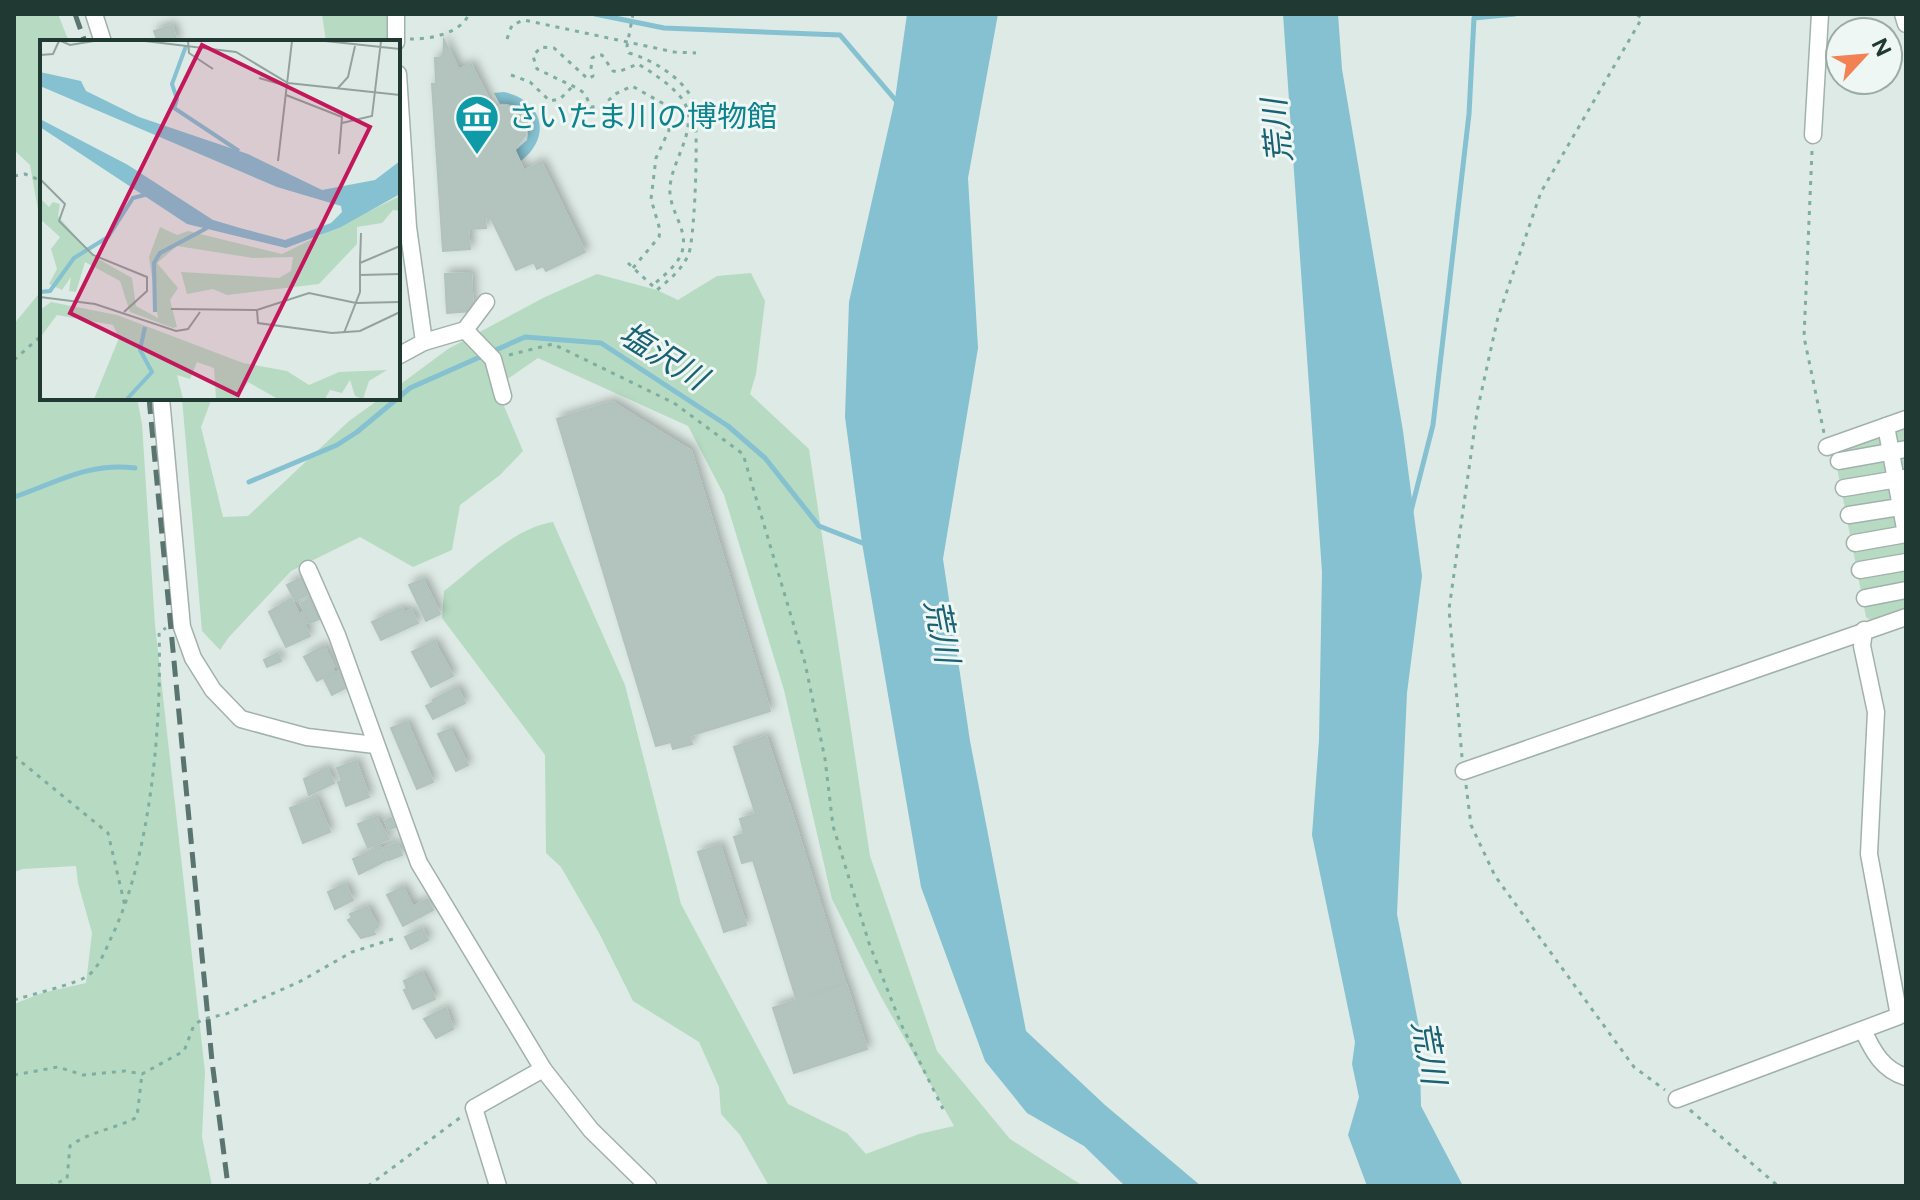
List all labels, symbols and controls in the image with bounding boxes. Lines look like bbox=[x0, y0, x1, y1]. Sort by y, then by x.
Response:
north arrow bbox=[1824, 16, 1904, 96]
text: N bbox=[1866, 34, 1897, 61]
inset map bbox=[40, 40, 400, 400]
museum icon: さいたま川の博物館 bbox=[453, 93, 501, 156]
water label: 荒川 bbox=[1254, 94, 1299, 165]
place label: さいたま川の博物館 bbox=[508, 98, 777, 135]
water label: 塩沢川 bbox=[612, 314, 716, 399]
water label: 荒川 bbox=[917, 596, 967, 669]
water label: 荒川 bbox=[1405, 1017, 1454, 1090]

